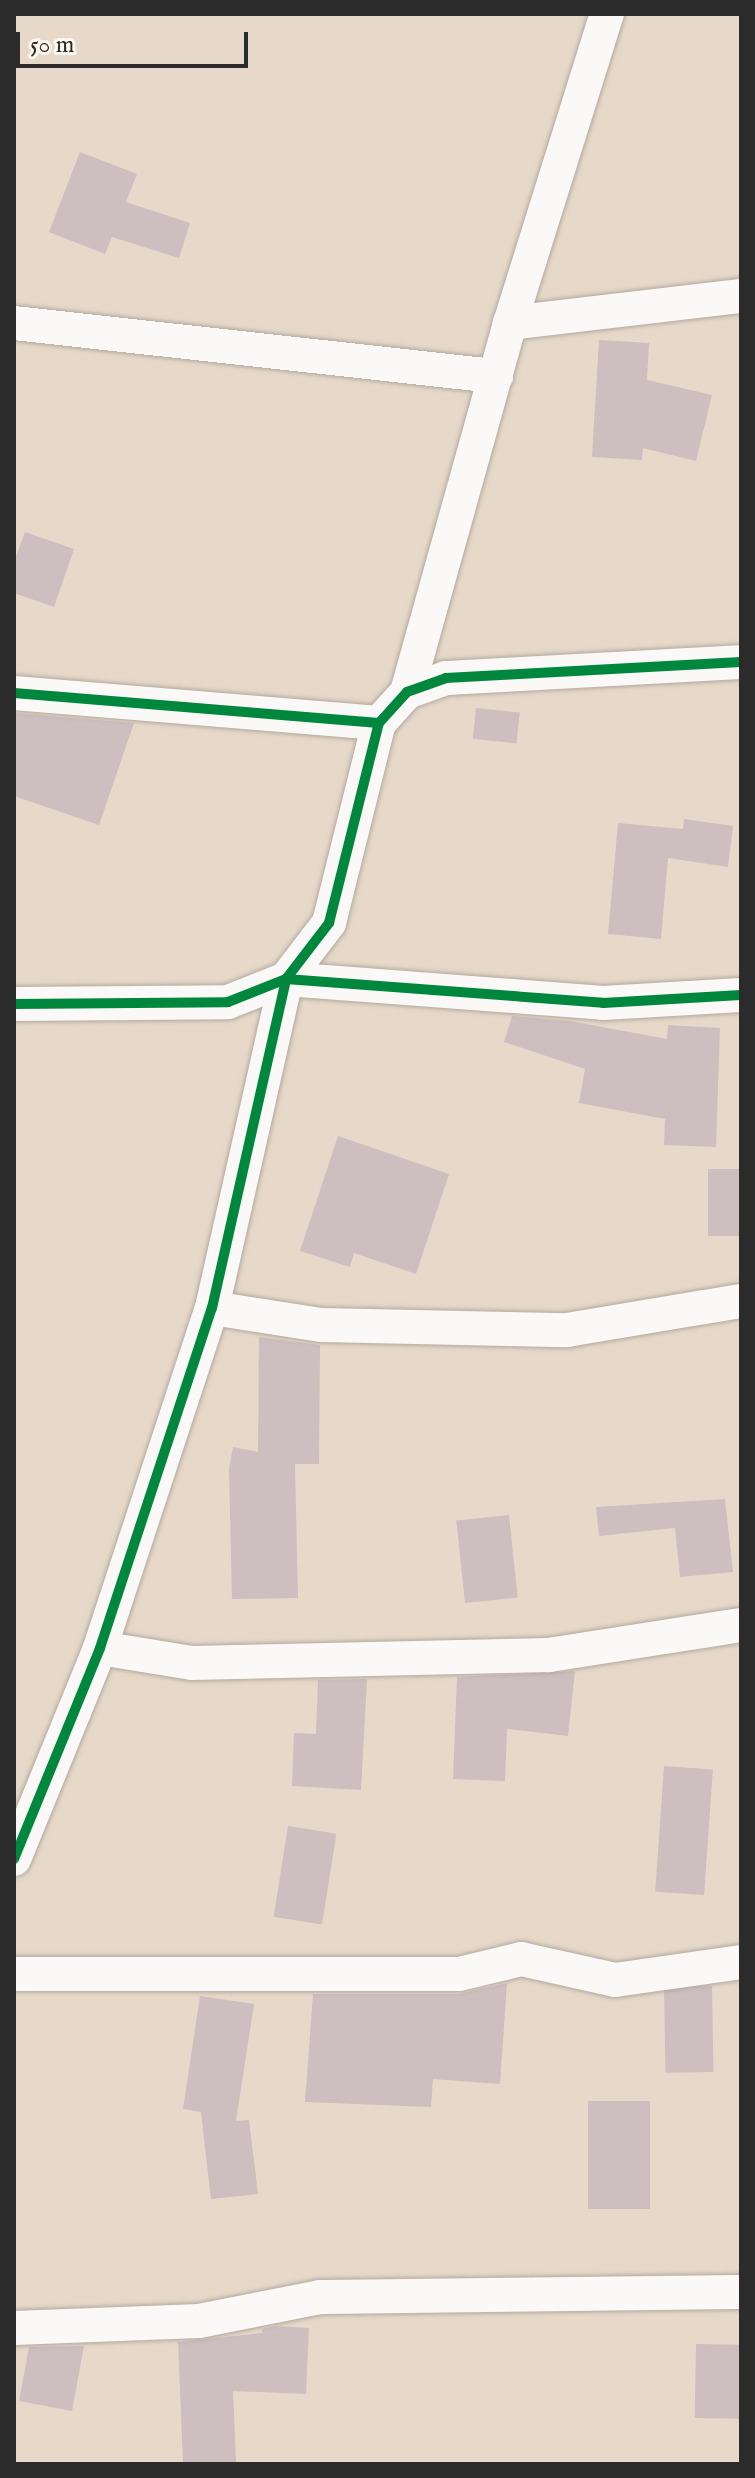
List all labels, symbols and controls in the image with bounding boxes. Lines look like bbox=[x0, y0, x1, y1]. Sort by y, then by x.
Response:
scale bar bbox=[20, 16, 252, 66]
text: 50 m bbox=[30, 30, 74, 61]

